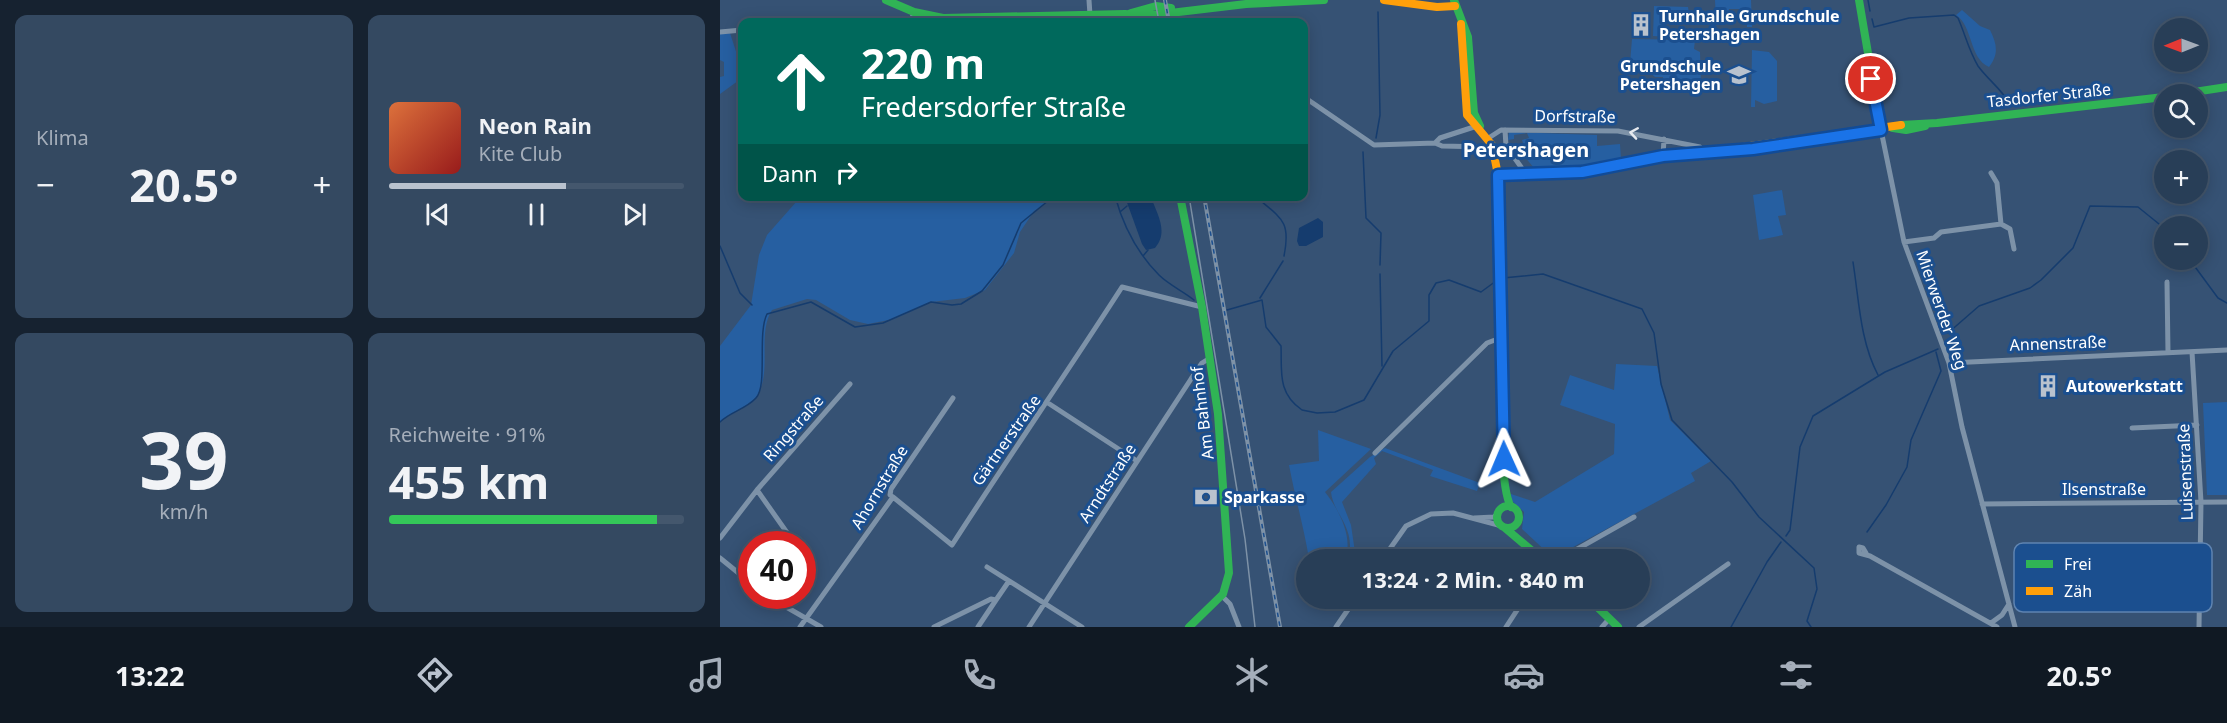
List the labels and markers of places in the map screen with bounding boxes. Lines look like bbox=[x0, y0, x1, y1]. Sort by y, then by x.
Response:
place label: Turnhalle Grundschule Petershagen bbox=[1659, 5, 1840, 45]
building icon: Turnhalle Grundschule Petershagen bbox=[1628, 12, 1654, 38]
pin bbox=[1845, 53, 1896, 104]
place label: Grundschule Petershagen bbox=[1620, 55, 1721, 95]
school or university icon: Grundschule Petershagen bbox=[1726, 62, 1752, 88]
building icon: Autowerkstatt bbox=[2035, 373, 2061, 399]
place label: Autowerkstatt bbox=[2066, 375, 2183, 397]
bank icon: Sparkasse bbox=[1193, 484, 1219, 510]
place label: Sparkasse bbox=[1224, 486, 1305, 508]

